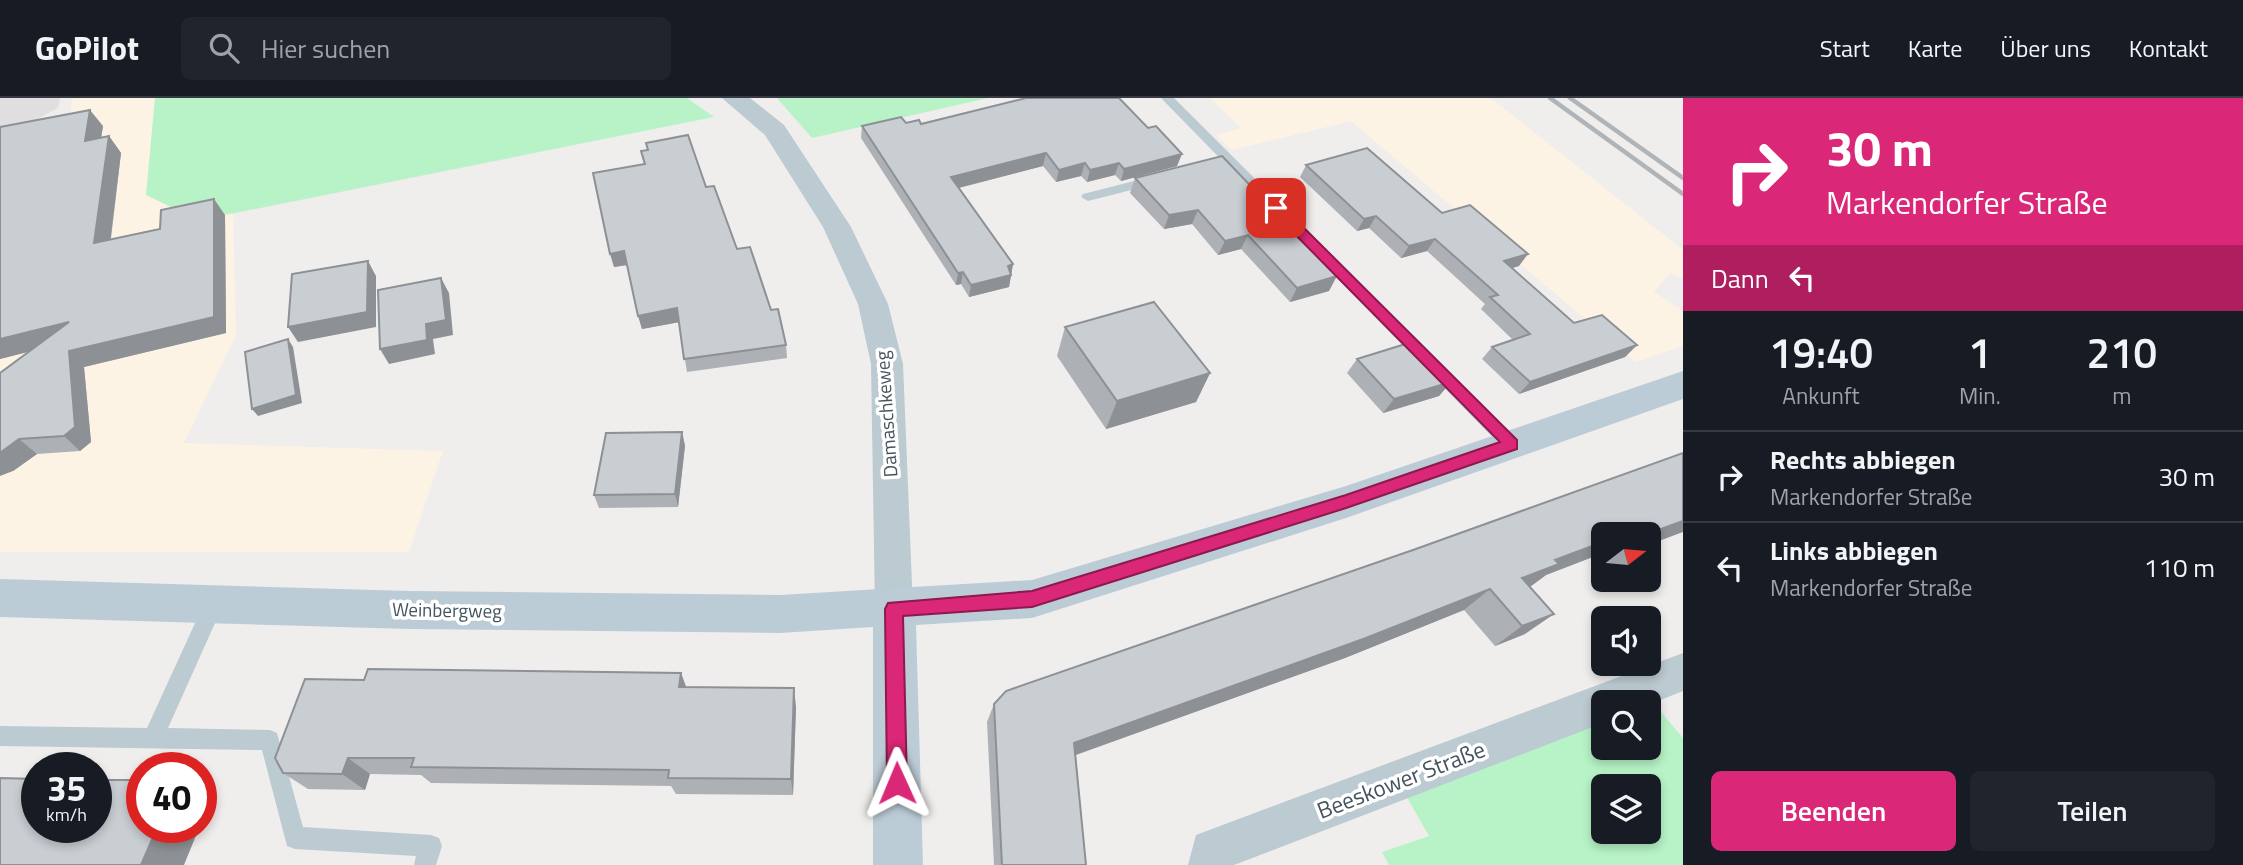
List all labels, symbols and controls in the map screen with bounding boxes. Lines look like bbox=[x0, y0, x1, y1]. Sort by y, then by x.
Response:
search box bbox=[181, 17, 671, 80]
text: GoPilot bbox=[35, 23, 139, 73]
icon: search bbox=[205, 29, 243, 67]
text: Hier suchen bbox=[261, 29, 390, 68]
text: Start bbox=[1820, 30, 1870, 66]
text: Karte bbox=[1908, 30, 1962, 66]
text: Über uns bbox=[2000, 30, 2091, 66]
text: Kontakt bbox=[2129, 30, 2208, 66]
text: 30 m bbox=[1826, 110, 1933, 185]
icon: right bbox=[1711, 126, 1802, 217]
pin bbox=[1246, 178, 1306, 238]
text: Markendorfer Straße bbox=[1826, 178, 2108, 226]
icon: arrive bbox=[1257, 189, 1295, 227]
text: Dann bbox=[1711, 259, 1769, 298]
icon: left bbox=[1783, 259, 1821, 297]
text: 19:40 bbox=[1769, 320, 1873, 384]
text: 1 bbox=[1968, 320, 1992, 384]
text: 210 bbox=[2087, 320, 2157, 384]
street label: Damaschkeweg bbox=[867, 350, 904, 478]
text: Ankunft bbox=[1782, 378, 1860, 413]
text: Min. bbox=[1959, 378, 2001, 413]
text: m bbox=[2112, 378, 2131, 413]
text: Rechts abbiegen bbox=[1770, 440, 1956, 479]
text: 30 m bbox=[2158, 457, 2215, 496]
icon: right bbox=[1711, 458, 1749, 496]
text: Markendorfer Straße bbox=[1770, 479, 1972, 514]
north arrow bbox=[1591, 522, 1661, 592]
map controls bbox=[1591, 522, 1661, 844]
text: Links abbiegen bbox=[1770, 531, 1938, 570]
text: 110 m bbox=[2144, 548, 2215, 587]
icon: left bbox=[1711, 549, 1749, 587]
text: Markendorfer Straße bbox=[1770, 570, 1972, 605]
street label: Weinbergweg bbox=[392, 594, 502, 625]
button: sound bbox=[1591, 606, 1661, 676]
button: search bbox=[1591, 690, 1661, 760]
street label: Beeskower Straße bbox=[1312, 731, 1490, 828]
position arrow bbox=[860, 746, 934, 820]
speed limit sign: 40 bbox=[126, 752, 217, 843]
text: 35 bbox=[47, 761, 86, 815]
button: Beenden bbox=[1711, 771, 1956, 851]
button: Teilen bbox=[1970, 771, 2215, 851]
button: layers bbox=[1591, 774, 1661, 844]
text: km/h bbox=[46, 801, 87, 828]

